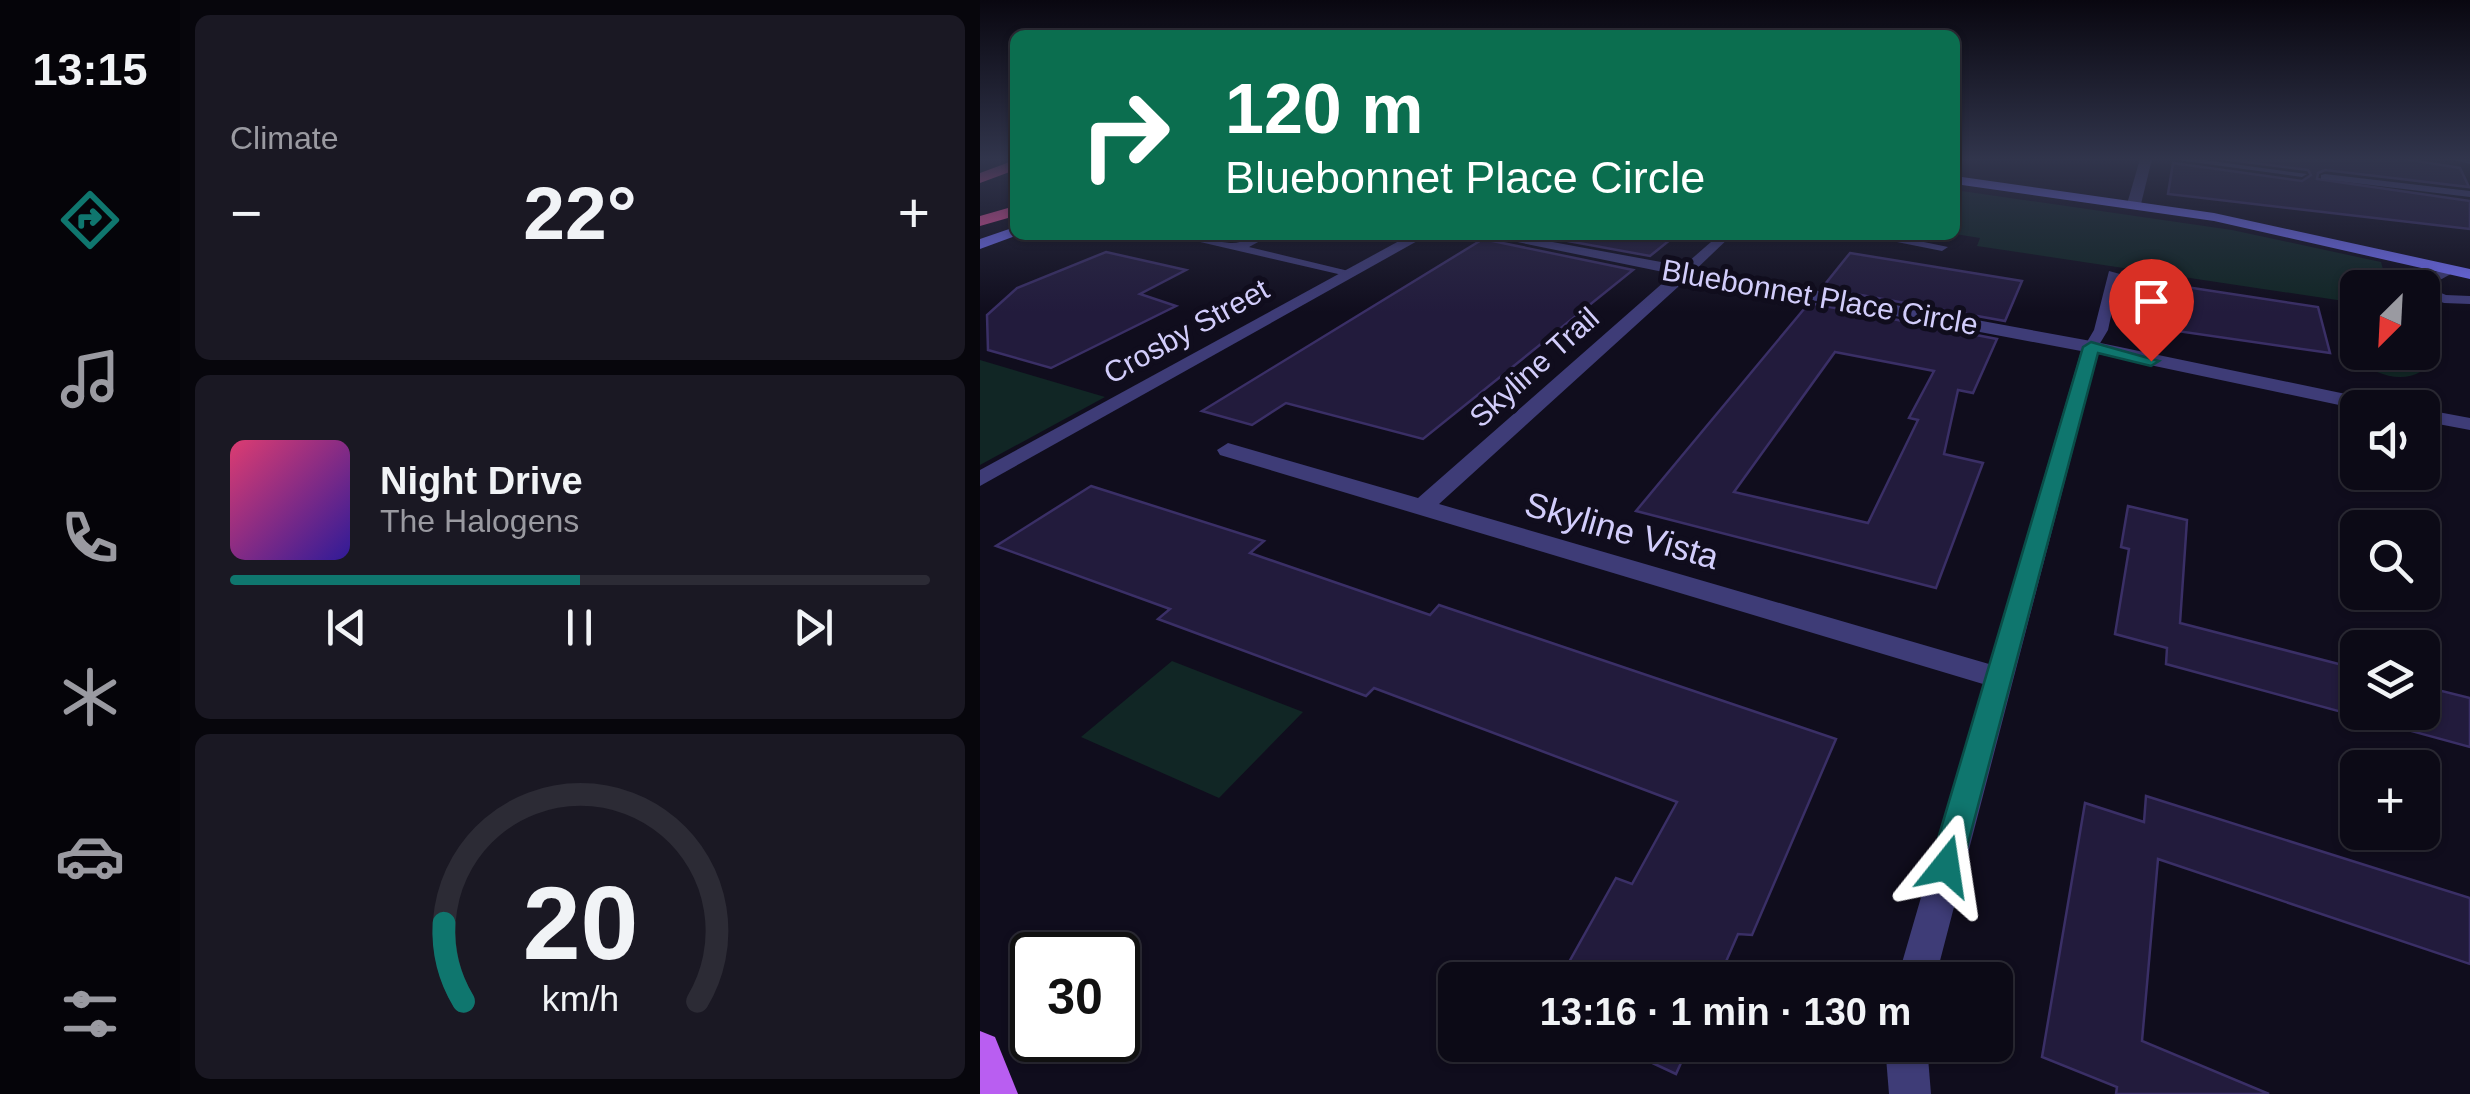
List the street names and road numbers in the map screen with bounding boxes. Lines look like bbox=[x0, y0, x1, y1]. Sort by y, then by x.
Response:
street label: Bluebonnet Place Circle bbox=[1659, 253, 1981, 341]
street label: Crosby Street bbox=[1098, 272, 1275, 390]
street label: Skyline Trail bbox=[1463, 301, 1605, 433]
street label: Skyline Vista bbox=[1521, 484, 1724, 576]

